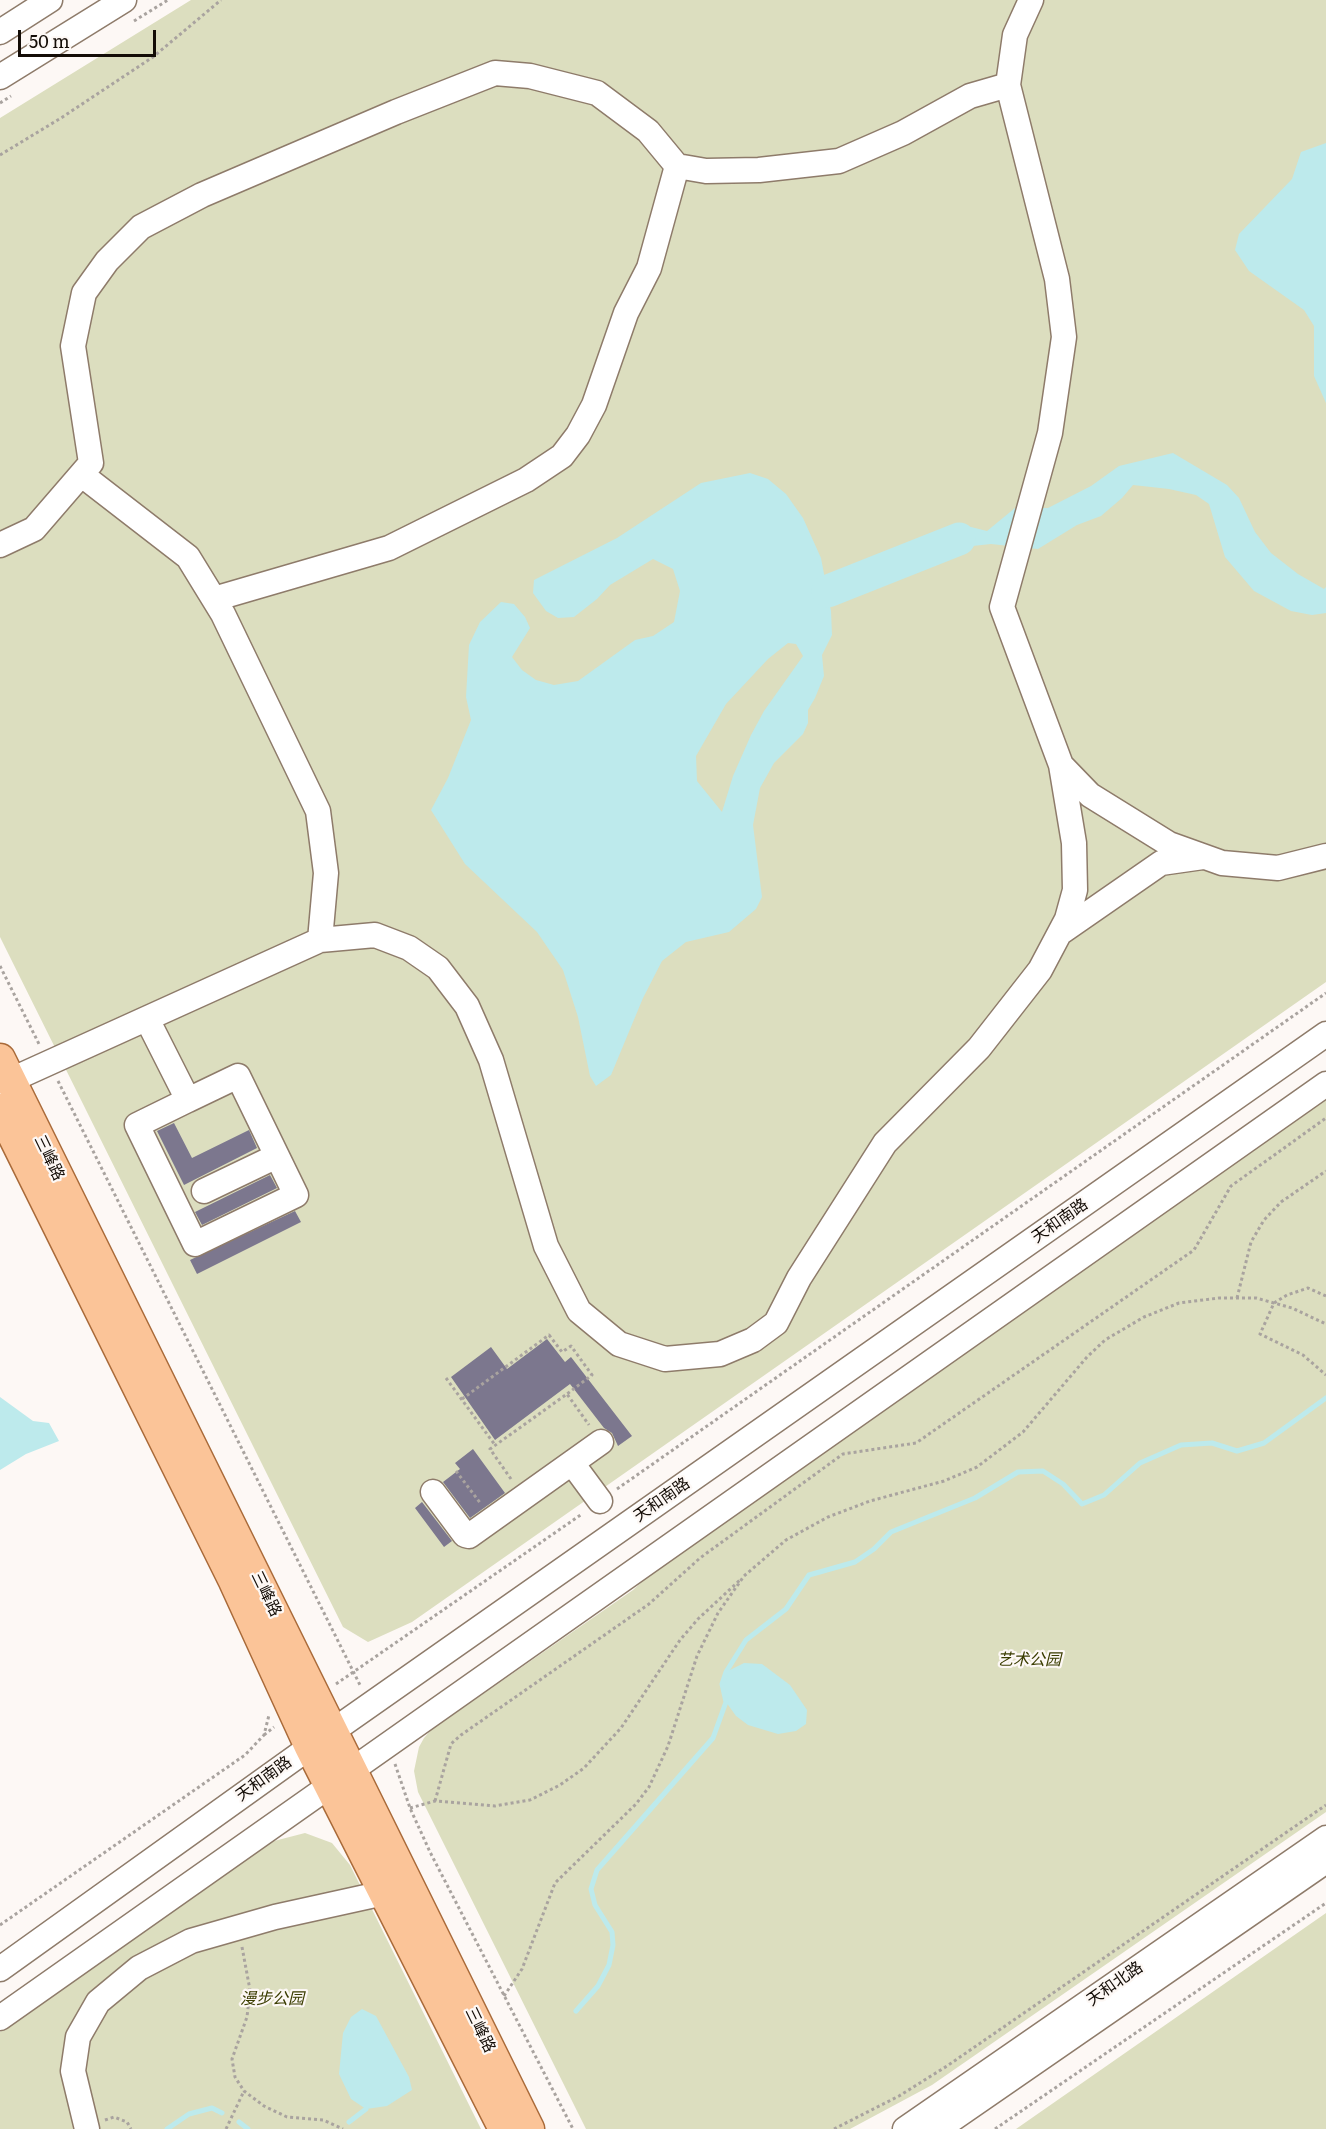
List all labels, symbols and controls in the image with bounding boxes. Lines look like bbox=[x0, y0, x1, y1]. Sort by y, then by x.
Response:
scale bar bbox=[21, 18, 159, 56]
text: 50 m bbox=[29, 27, 70, 54]
street label: 三峰路 bbox=[30, 1132, 68, 1184]
street label: 天和南路 bbox=[1028, 1195, 1092, 1247]
street label: 天和南路 bbox=[630, 1474, 694, 1526]
street label: 三峰路 bbox=[247, 1568, 285, 1620]
park label: 艺术公园 bbox=[997, 1650, 1061, 1670]
street label: 天和南路 bbox=[232, 1752, 296, 1806]
street label: 天和北路 bbox=[1083, 1958, 1147, 2010]
park label: 漫步公园 bbox=[240, 1989, 304, 2009]
street label: 三峰路 bbox=[461, 2004, 499, 2056]

